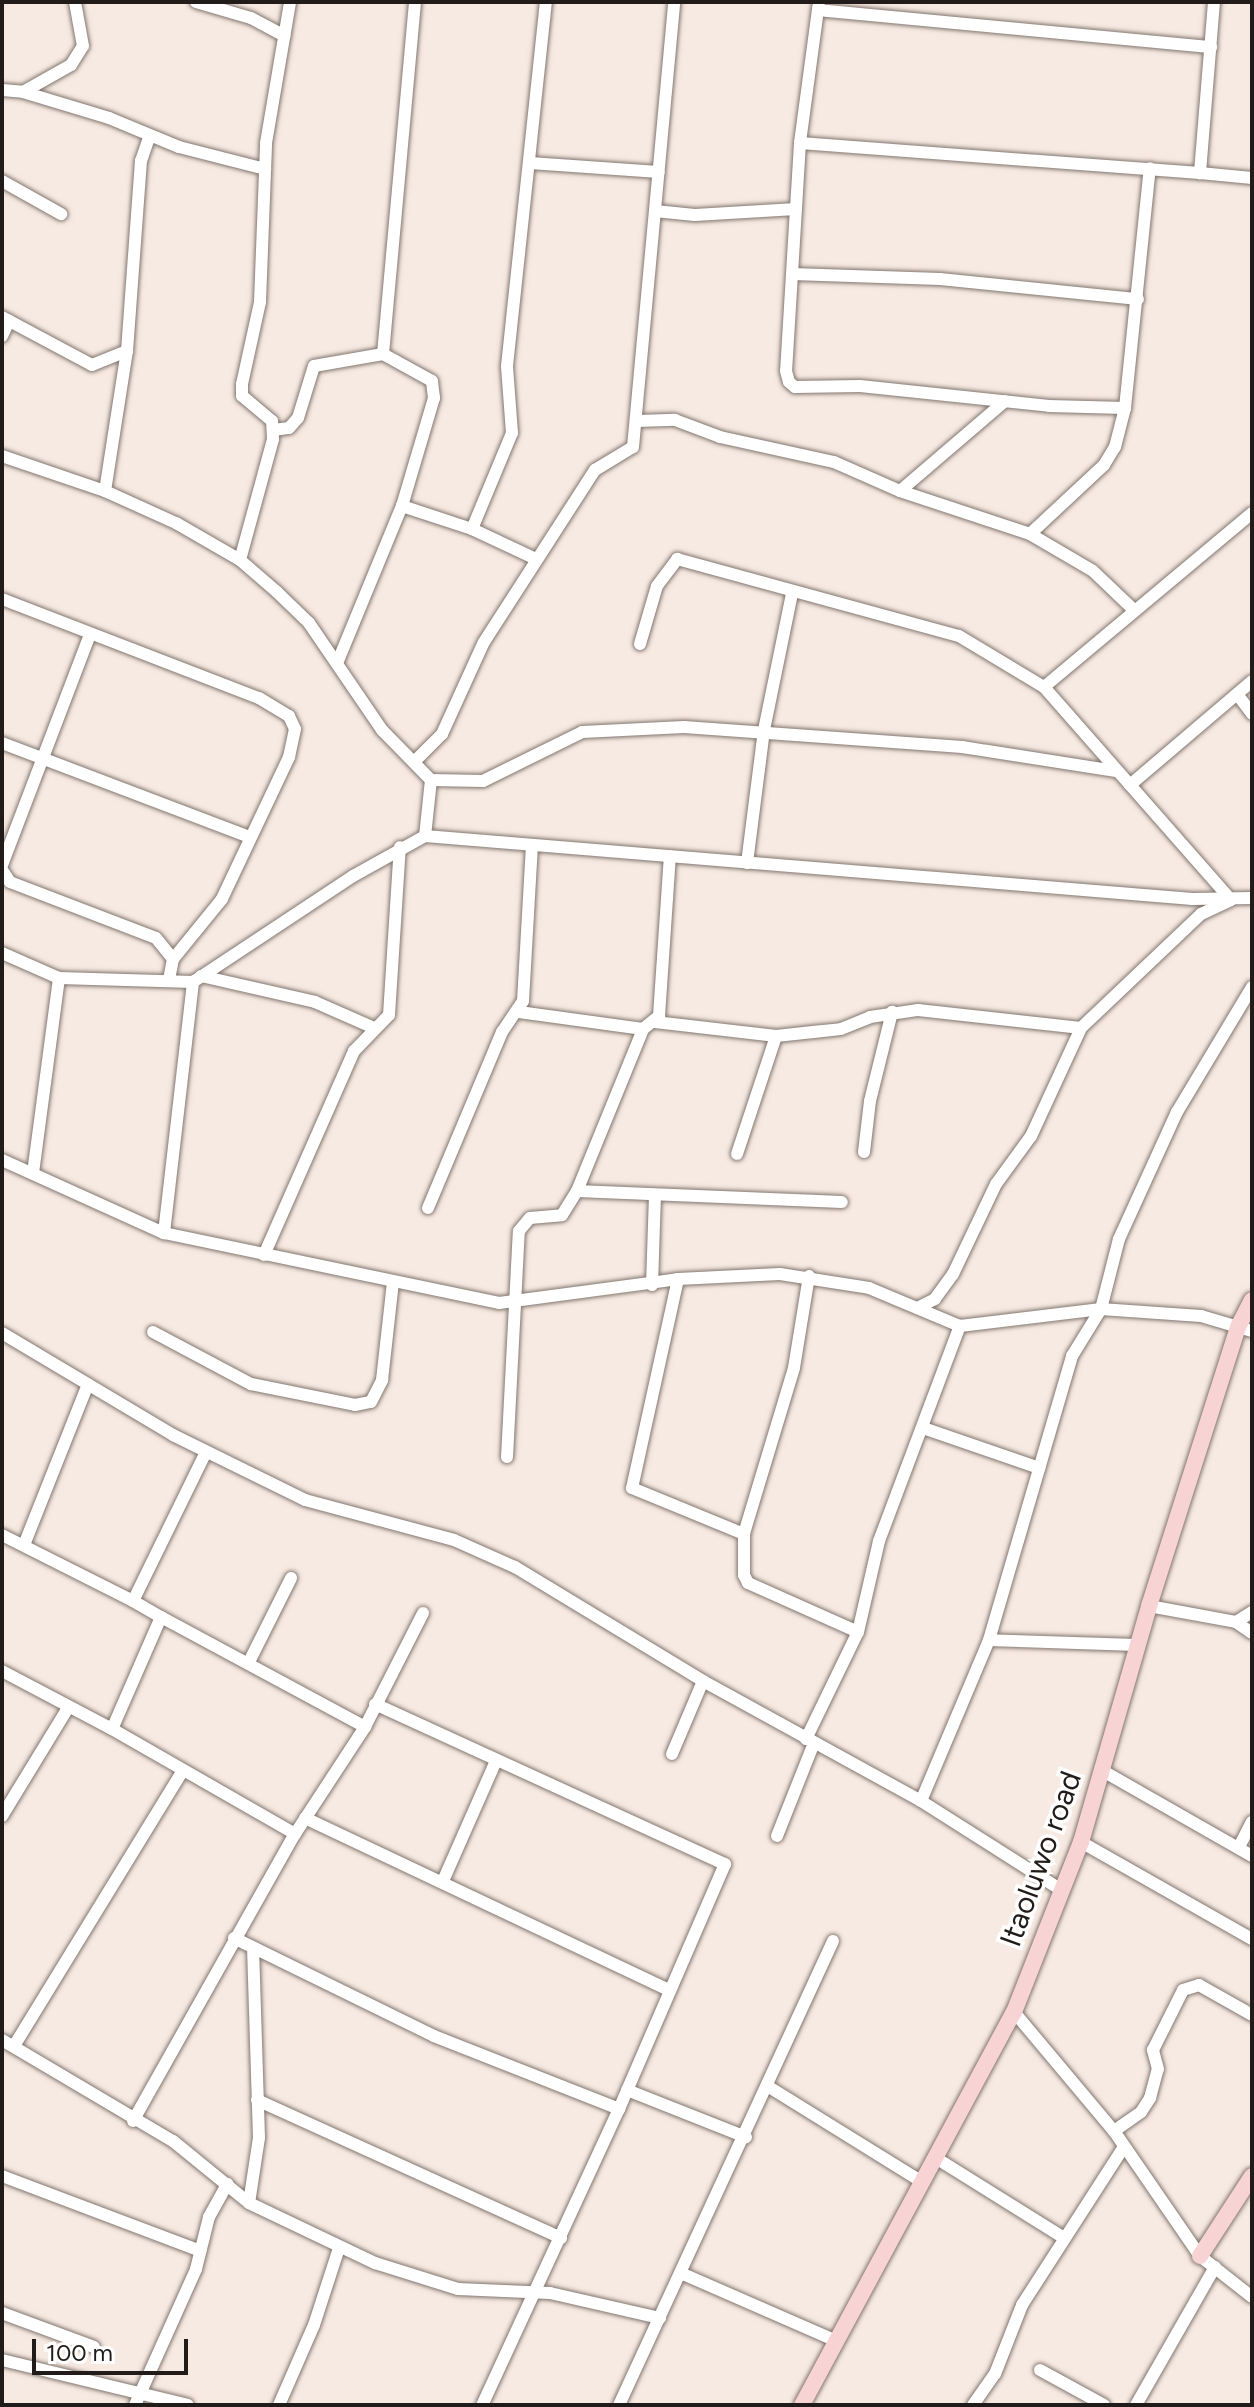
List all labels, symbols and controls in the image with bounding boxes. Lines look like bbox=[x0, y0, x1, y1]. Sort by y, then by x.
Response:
street label: Itaoluwo road bbox=[993, 1766, 1089, 1952]
scale bar bbox=[36, 2323, 192, 2373]
text: 100 m bbox=[46, 2338, 113, 2367]

